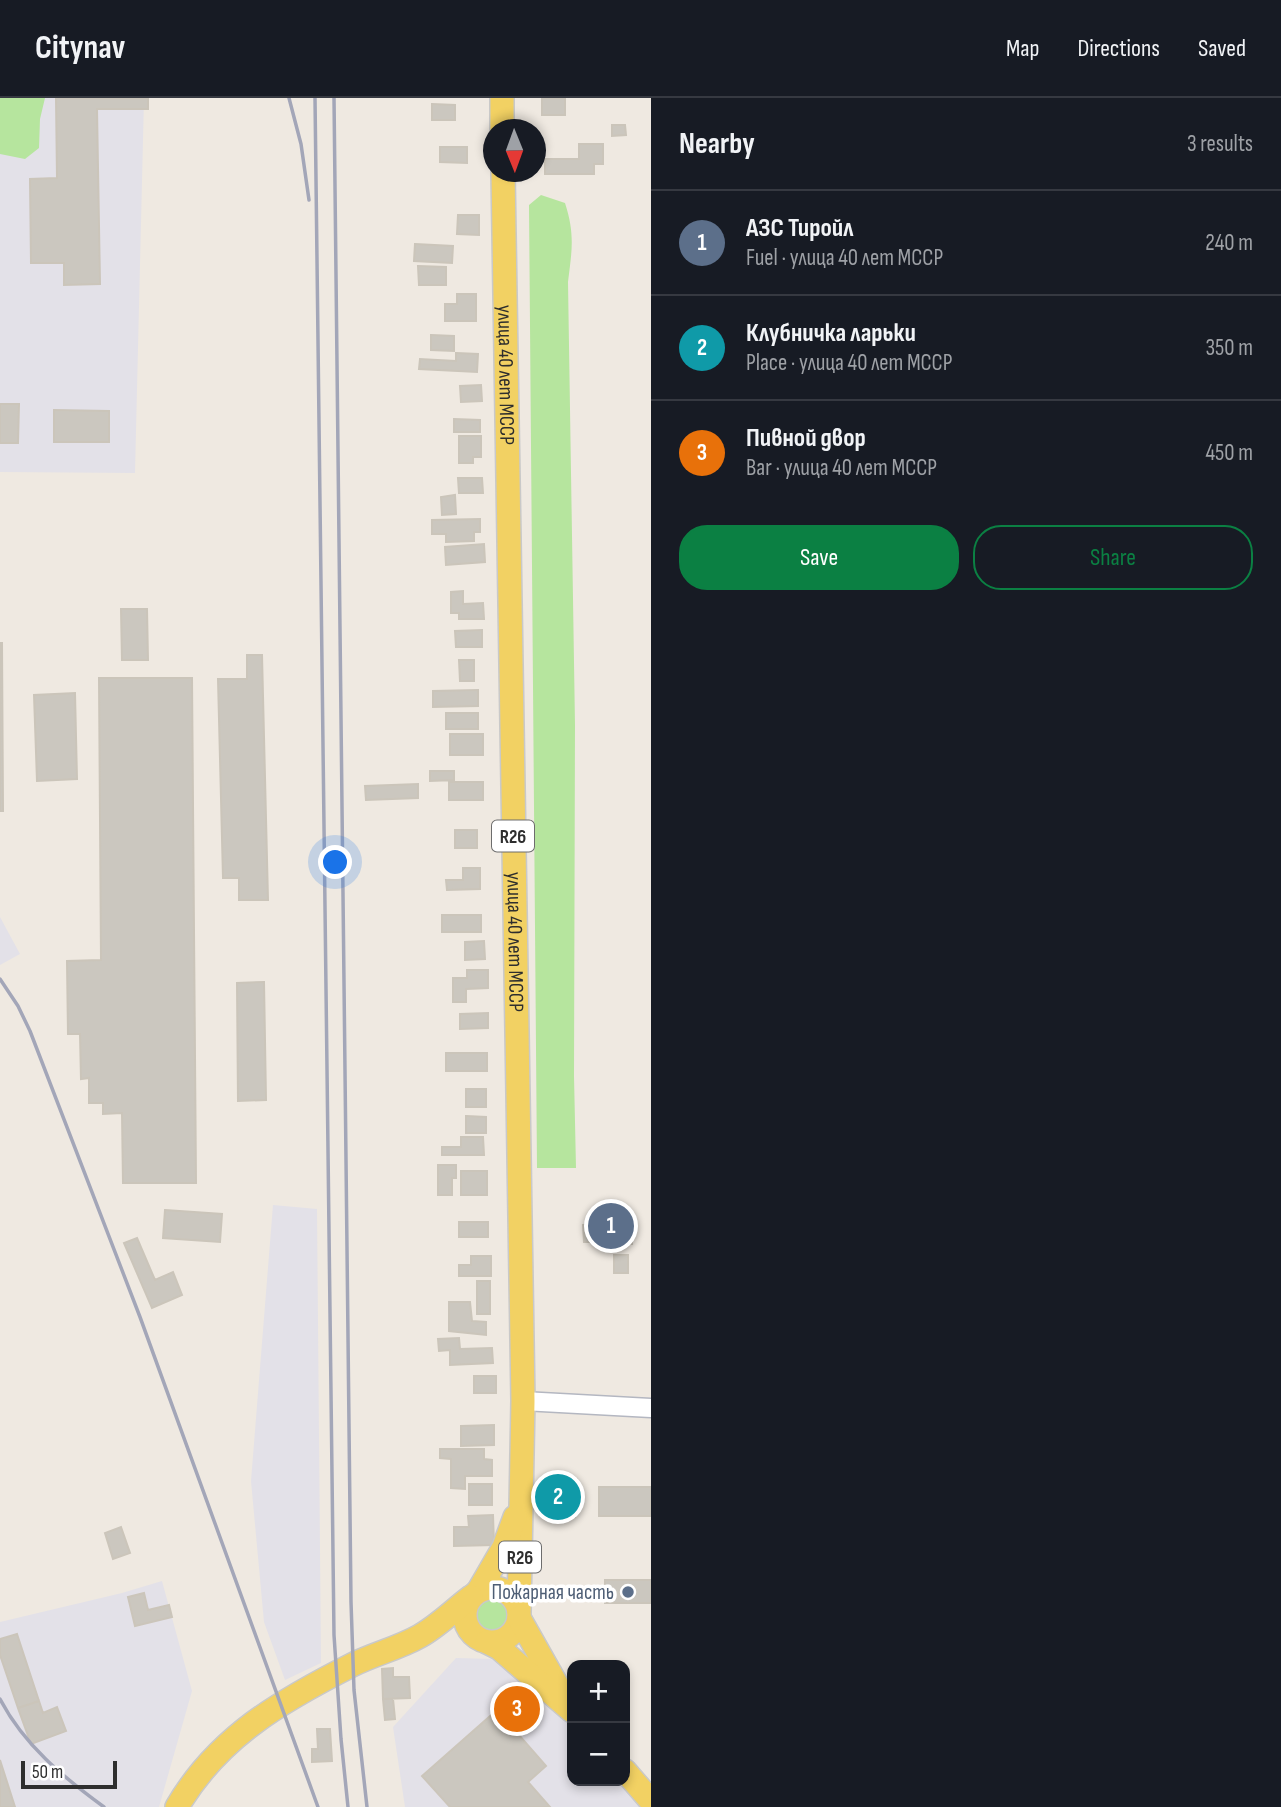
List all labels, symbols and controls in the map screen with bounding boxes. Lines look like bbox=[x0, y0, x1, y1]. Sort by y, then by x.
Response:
text: Citynav bbox=[35, 28, 125, 68]
text: Map bbox=[1006, 34, 1039, 63]
text: Directions bbox=[1077, 34, 1160, 63]
text: Saved bbox=[1198, 34, 1246, 63]
north arrow bbox=[483, 119, 546, 182]
text: Nearby bbox=[679, 126, 755, 162]
text: 3 results bbox=[1187, 130, 1253, 158]
text: АЗС Тиройл bbox=[746, 213, 853, 244]
text: 1 bbox=[697, 229, 707, 257]
text: 240 m bbox=[1205, 229, 1253, 257]
text: Fuel · улица 40 лет МССР bbox=[746, 244, 943, 272]
street label: улица 40 лет МССР bbox=[492, 305, 519, 445]
text: Клубничка ларьки bbox=[746, 318, 916, 349]
text: 2 bbox=[697, 334, 707, 362]
text: 350 m bbox=[1205, 334, 1253, 362]
text: Place · улица 40 лет МССР bbox=[746, 349, 952, 377]
text: Пивной двор bbox=[746, 423, 866, 454]
text: 3 bbox=[697, 439, 707, 467]
text: 450 m bbox=[1205, 439, 1253, 467]
text: Bar · улица 40 лет МССР bbox=[746, 454, 937, 482]
button: Save bbox=[679, 525, 959, 590]
button: Share bbox=[973, 525, 1253, 590]
road number: R26 bbox=[492, 820, 534, 852]
your location bbox=[318, 845, 352, 879]
street label: улица 40 лет МССР bbox=[501, 872, 529, 1012]
pin: 1 bbox=[588, 1200, 634, 1252]
pin: 2 bbox=[535, 1471, 581, 1523]
road number: R26 bbox=[499, 1541, 541, 1572]
place label: Пожарная часть bbox=[492, 1580, 614, 1605]
marker: Пожарная часть bbox=[620, 1584, 636, 1600]
map controls bbox=[567, 1660, 630, 1786]
button: + bbox=[567, 1660, 630, 1723]
pin: 3 bbox=[494, 1683, 540, 1735]
button: − bbox=[567, 1723, 630, 1786]
scale bar bbox=[21, 1758, 117, 1790]
text: 50 m bbox=[32, 1761, 63, 1784]

